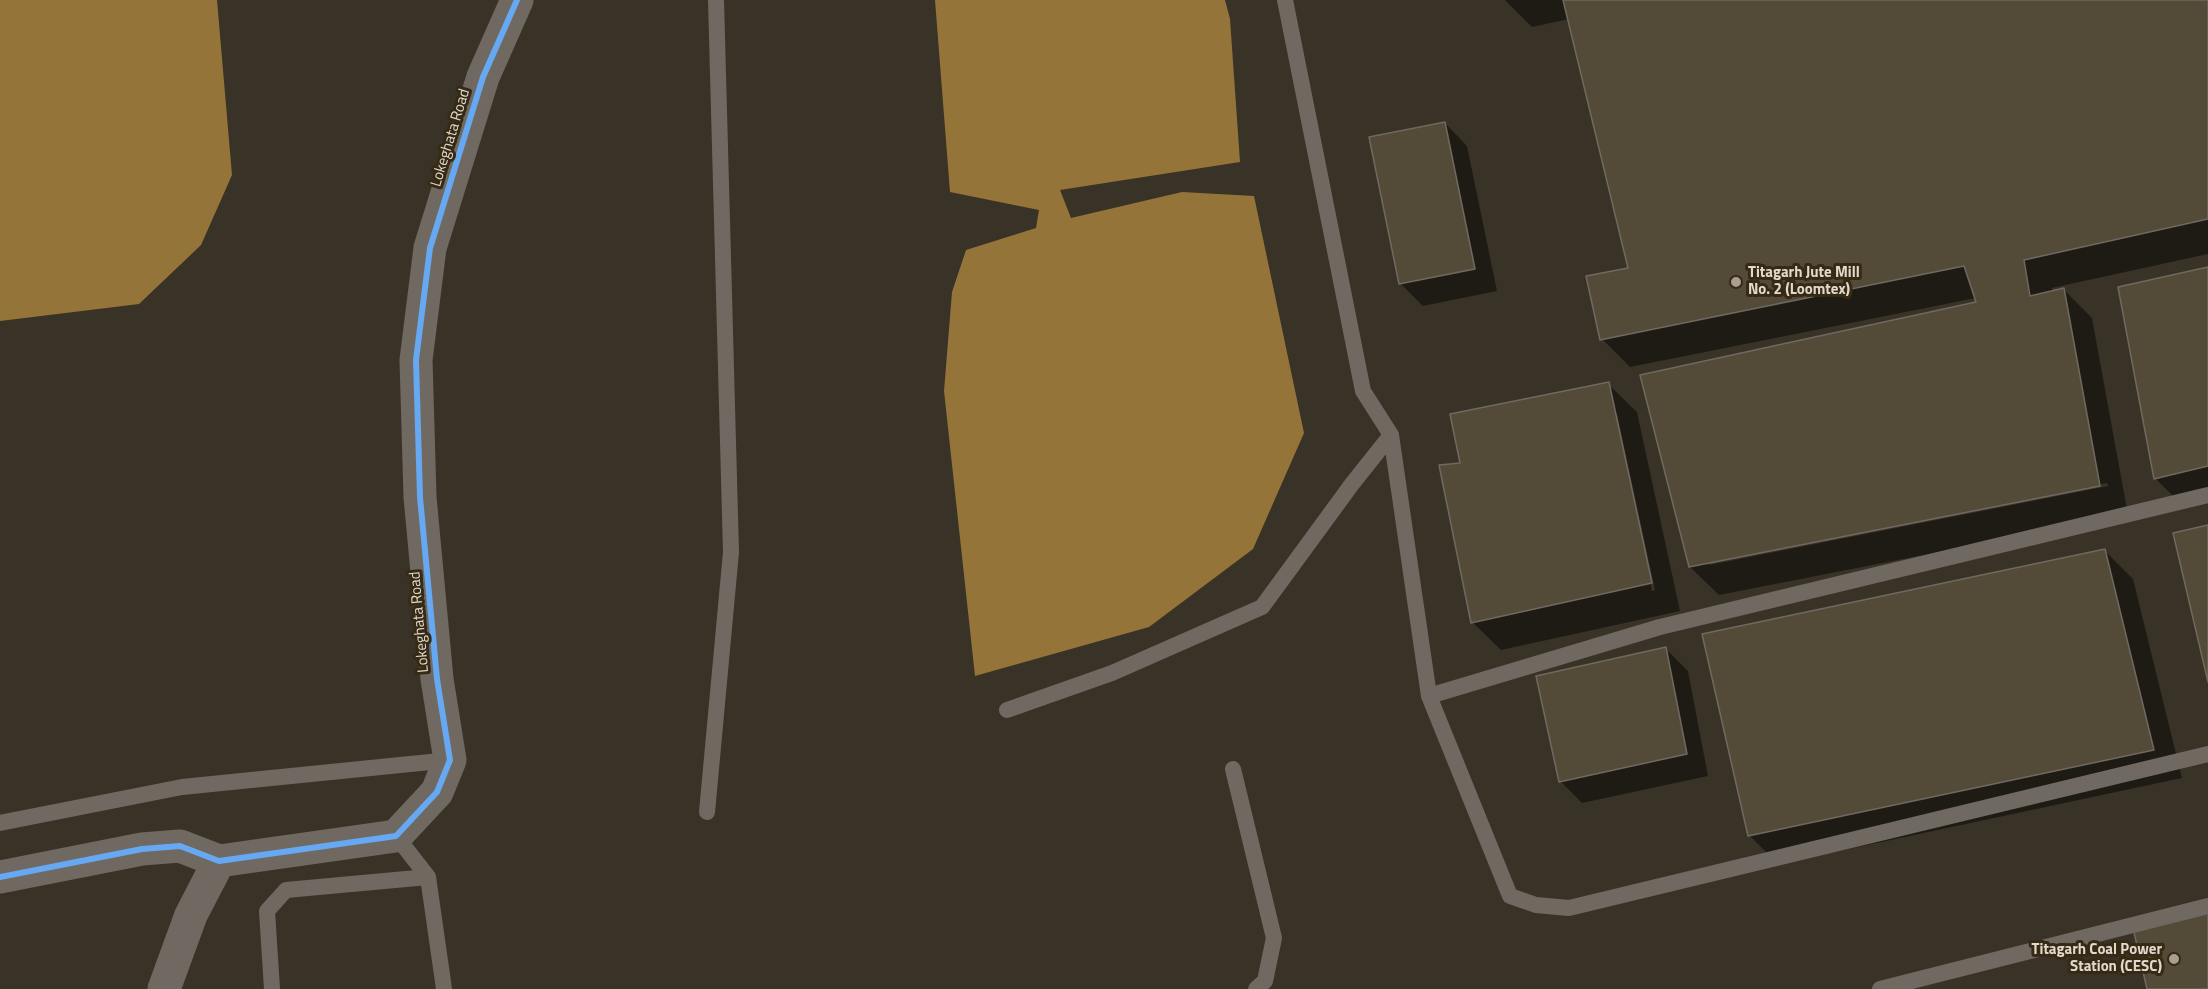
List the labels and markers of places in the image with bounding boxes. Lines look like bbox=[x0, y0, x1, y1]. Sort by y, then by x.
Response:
place label: Titagarh Jute Mill No. 2 (Loomtex) bbox=[1748, 264, 1860, 299]
marker: Titagarh Jute Mill No. 2 (Loomtex) bbox=[1729, 275, 1743, 289]
place label: Titagarh Coal Power Station (CESC) bbox=[2032, 941, 2162, 976]
marker: Titagarh Coal Power Station (CESC) bbox=[2167, 952, 2181, 966]

